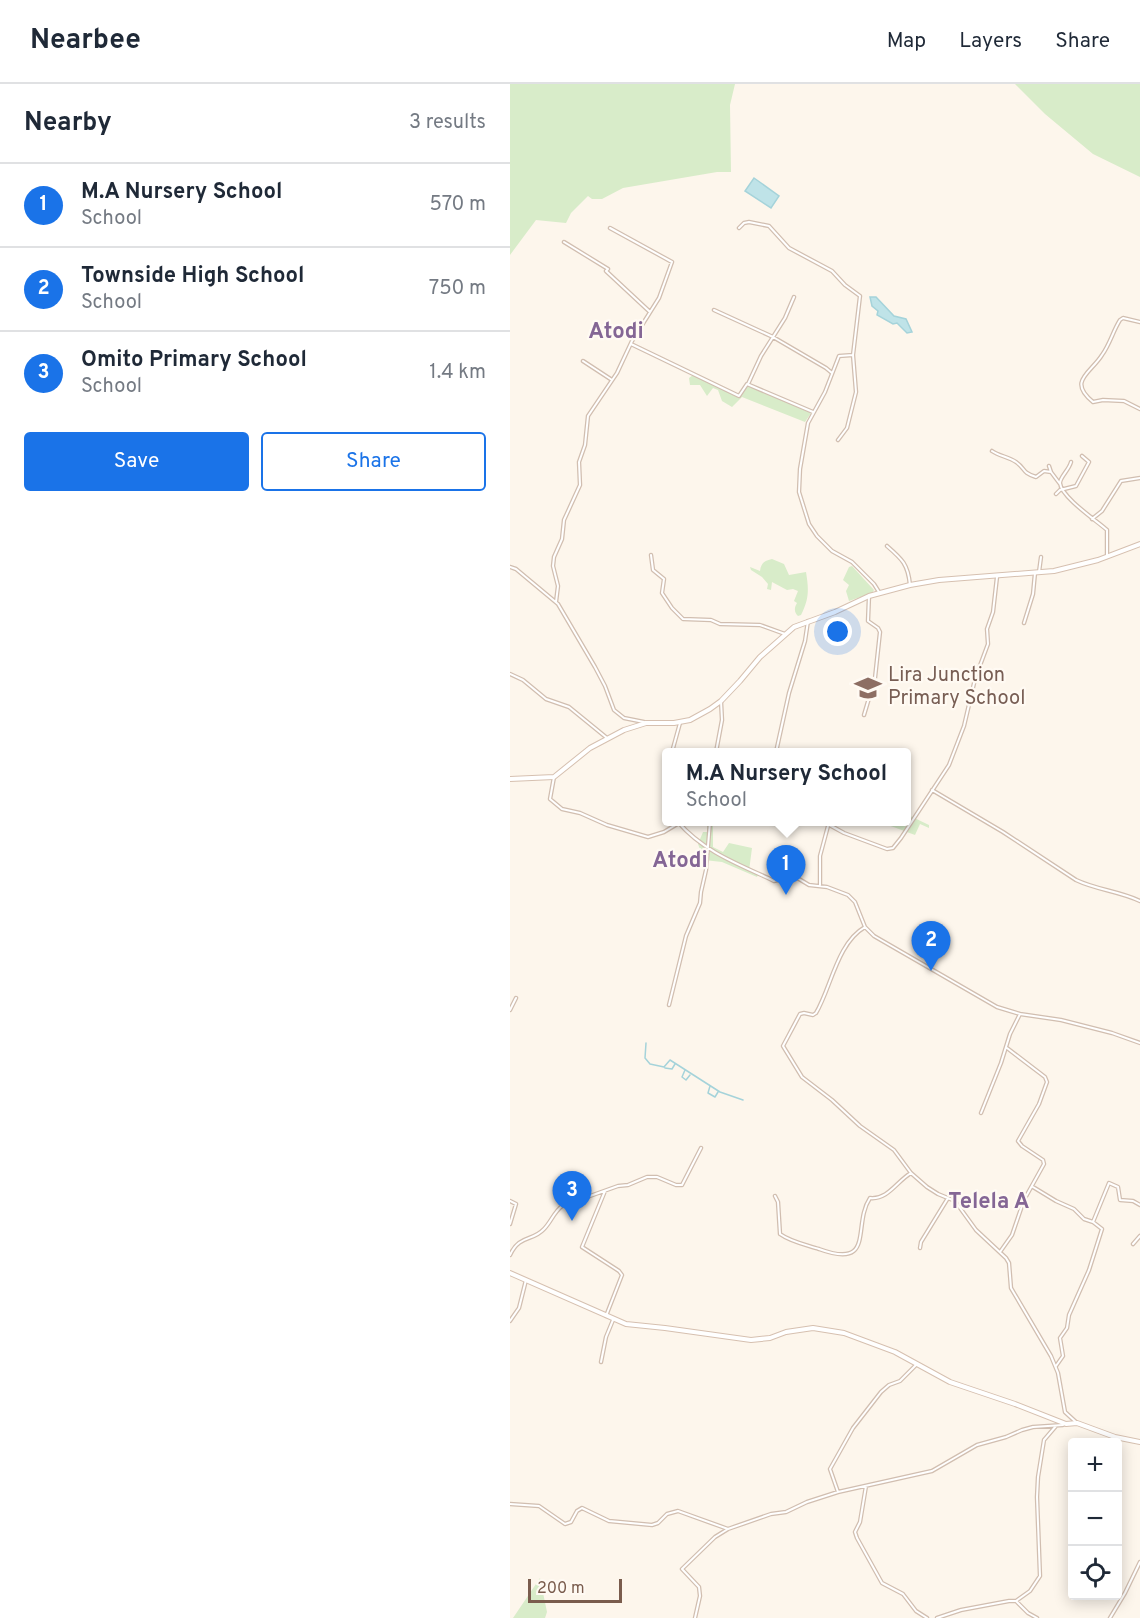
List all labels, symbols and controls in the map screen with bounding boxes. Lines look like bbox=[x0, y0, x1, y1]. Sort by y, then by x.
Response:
text: Nearbee bbox=[30, 23, 141, 59]
text: Map bbox=[887, 28, 926, 55]
text: Layers bbox=[959, 28, 1022, 55]
text: Share bbox=[1055, 28, 1110, 55]
text: Nearby bbox=[24, 107, 112, 140]
text: 3 results bbox=[409, 110, 486, 136]
text: M.A Nursery School bbox=[81, 179, 282, 206]
text: 1 bbox=[40, 192, 48, 218]
text: 570 m bbox=[429, 192, 486, 218]
text: School bbox=[81, 206, 142, 232]
text: Townside High School bbox=[81, 263, 305, 290]
text: 2 bbox=[37, 276, 50, 302]
text: 750 m bbox=[429, 276, 486, 302]
text: School bbox=[81, 290, 142, 316]
district label: Atodi bbox=[588, 319, 644, 346]
text: Omito Primary School bbox=[81, 347, 307, 374]
text: 3 bbox=[38, 360, 50, 386]
text: 1.4 km bbox=[429, 360, 486, 386]
text: School bbox=[81, 374, 142, 400]
button: Save bbox=[24, 432, 249, 491]
button: Share bbox=[261, 432, 486, 491]
your location bbox=[823, 617, 852, 646]
place label: Lira Junction Primary School bbox=[888, 663, 1025, 712]
school or university icon: Lira Junction Primary School bbox=[853, 673, 883, 703]
popup bbox=[662, 748, 911, 826]
text: M.A Nursery School bbox=[686, 761, 887, 788]
text: School bbox=[686, 788, 747, 814]
pin: 1 bbox=[766, 846, 806, 895]
district label: Atodi bbox=[652, 848, 708, 875]
pin: 2 bbox=[912, 922, 950, 971]
pin: 3 bbox=[552, 1172, 592, 1221]
district label: Telela A bbox=[948, 1189, 1030, 1216]
map controls bbox=[1068, 1438, 1122, 1600]
button: + bbox=[1068, 1438, 1122, 1492]
button: − bbox=[1068, 1492, 1122, 1546]
button: locate bbox=[1068, 1546, 1122, 1600]
scale bar bbox=[528, 1576, 622, 1604]
text: 200 m bbox=[537, 1579, 585, 1599]

